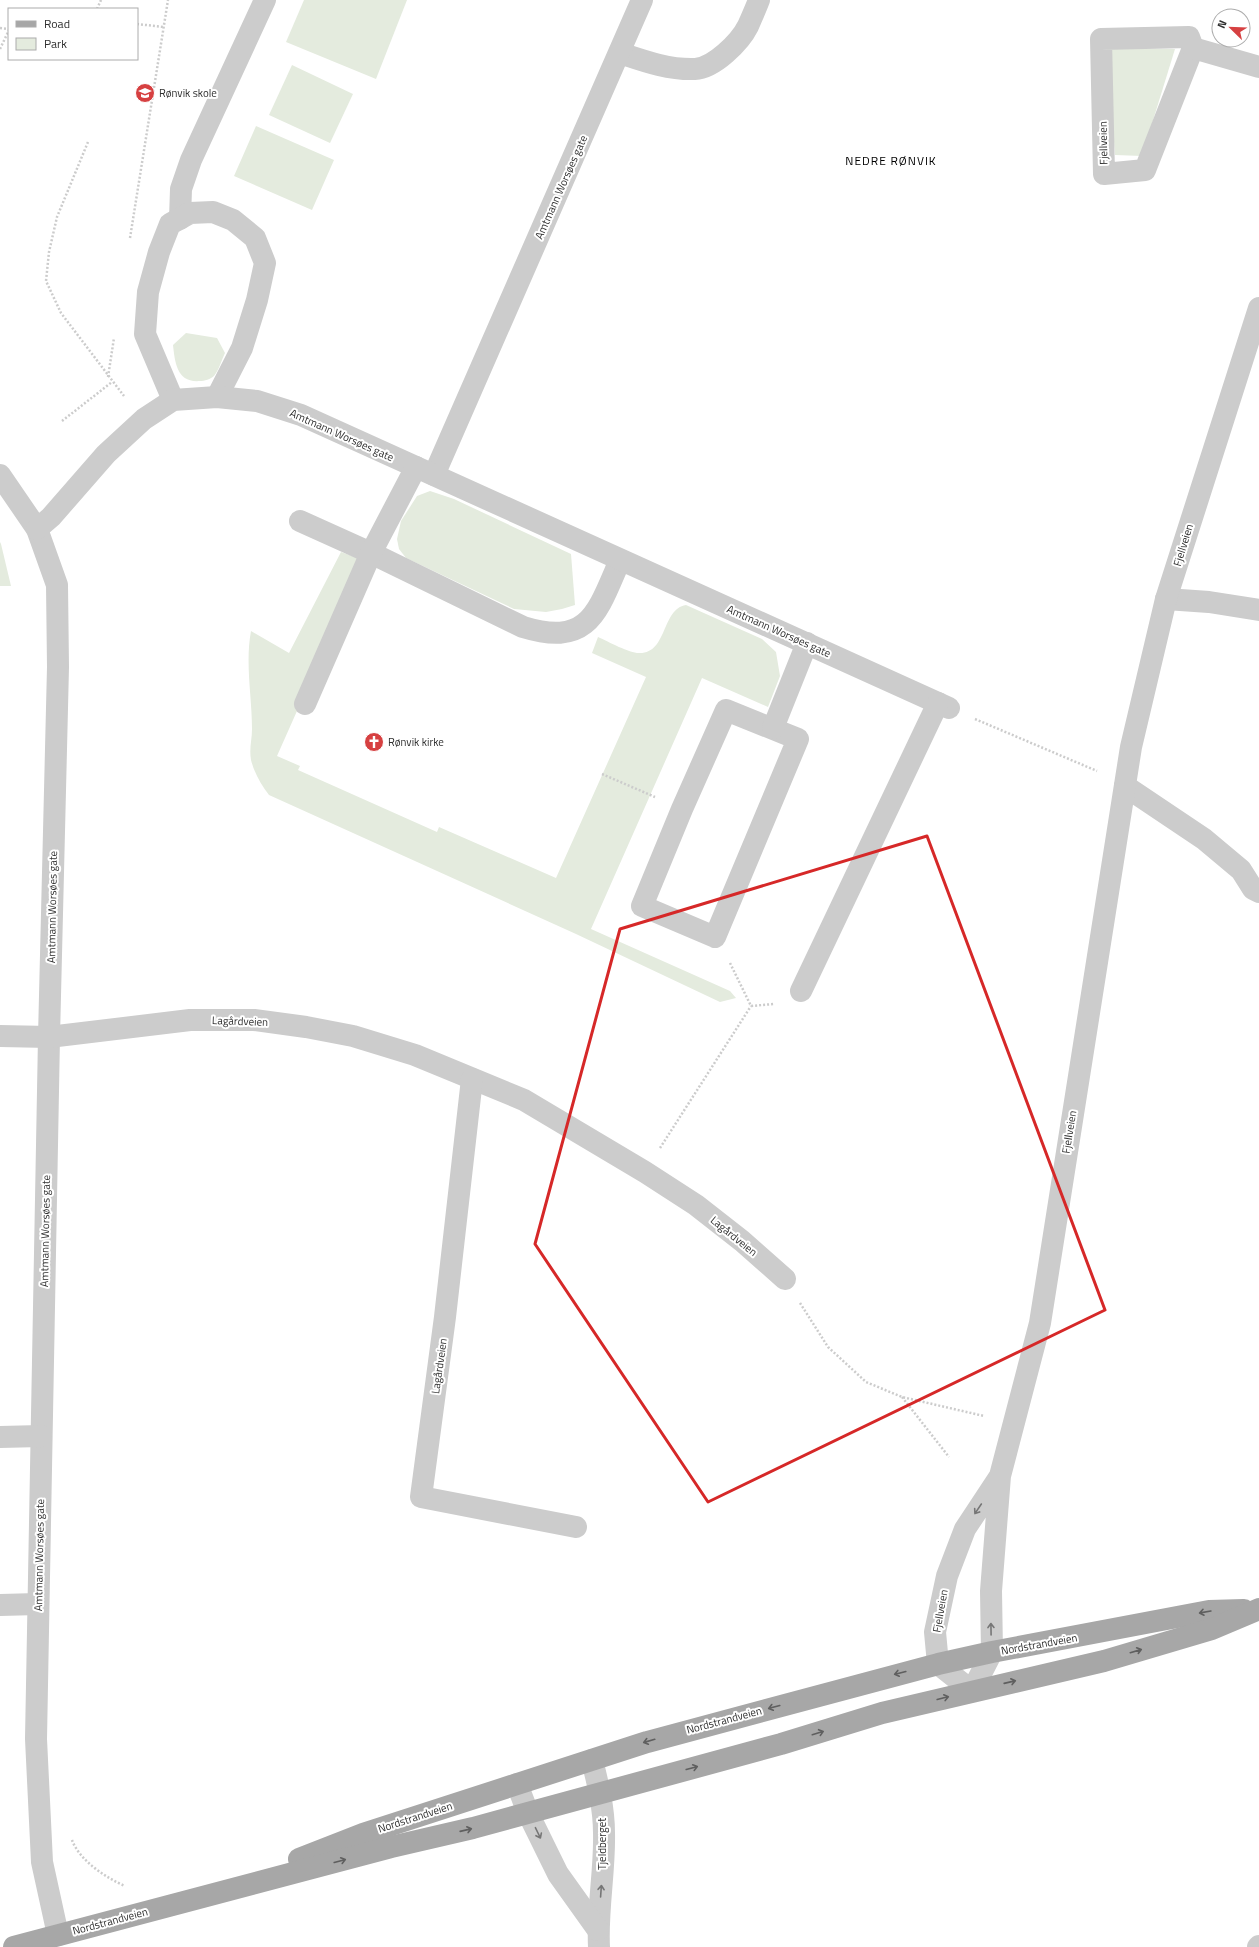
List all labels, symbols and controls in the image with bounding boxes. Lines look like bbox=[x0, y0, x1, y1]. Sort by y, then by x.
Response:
legend bbox=[8, 8, 138, 60]
north arrow bbox=[1211, 8, 1251, 48]
text: Road bbox=[44, 14, 70, 33]
text: N bbox=[1213, 17, 1231, 31]
text: Park bbox=[44, 34, 67, 53]
school or university icon: Rønvik skole bbox=[134, 82, 156, 104]
place label: Rønvik skole bbox=[159, 85, 217, 101]
street label: Fjellveien bbox=[1095, 121, 1111, 165]
street label: Amtmann Worsøes gate bbox=[531, 132, 591, 242]
district label: NEDRE RØNVIK bbox=[845, 151, 937, 170]
street label: Amtmann Worsøes gate bbox=[287, 405, 397, 465]
street label: Fjellveien bbox=[1169, 522, 1197, 568]
street label: Amtmann Worsøes gate bbox=[724, 601, 834, 661]
church icon: Rønvik kirke bbox=[363, 731, 385, 753]
place label: Rønvik kirke bbox=[388, 734, 444, 750]
street label: Amtmann Worsøes gate bbox=[43, 850, 61, 963]
street label: Lagårdveien bbox=[212, 1012, 268, 1030]
street label: Fjellveien bbox=[1058, 1109, 1080, 1155]
street label: Amtmann Worsøes gate bbox=[36, 1174, 54, 1287]
street label: Lagårdveien bbox=[707, 1212, 761, 1260]
street label: Lagårdveien bbox=[427, 1337, 451, 1395]
street label: Amtmann Worsøes gate bbox=[30, 1498, 48, 1611]
one-way arrow bbox=[974, 1503, 983, 1514]
street label: Fjellveien bbox=[928, 1588, 952, 1634]
one-way arrow bbox=[1199, 1609, 1212, 1617]
one-way arrow bbox=[987, 1622, 995, 1635]
street label: Nordstrandveien bbox=[1000, 1629, 1079, 1659]
one-way arrow bbox=[1130, 1647, 1143, 1654]
one-way arrow bbox=[894, 1670, 907, 1678]
one-way arrow bbox=[1003, 1678, 1016, 1686]
one-way arrow bbox=[937, 1693, 950, 1701]
street label: Nordstrandveien bbox=[685, 1702, 763, 1738]
one-way arrow bbox=[768, 1704, 781, 1711]
one-way arrow bbox=[812, 1729, 825, 1736]
one-way arrow bbox=[643, 1738, 656, 1745]
one-way arrow bbox=[685, 1764, 698, 1772]
street label: Nordstrandveien bbox=[376, 1797, 454, 1837]
street label: Tjeldberget bbox=[594, 1818, 610, 1870]
one-way arrow bbox=[459, 1825, 472, 1833]
one-way arrow bbox=[534, 1827, 542, 1839]
one-way arrow bbox=[333, 1857, 346, 1864]
one-way arrow bbox=[597, 1885, 604, 1898]
street label: Nordstrandveien bbox=[71, 1903, 149, 1939]

